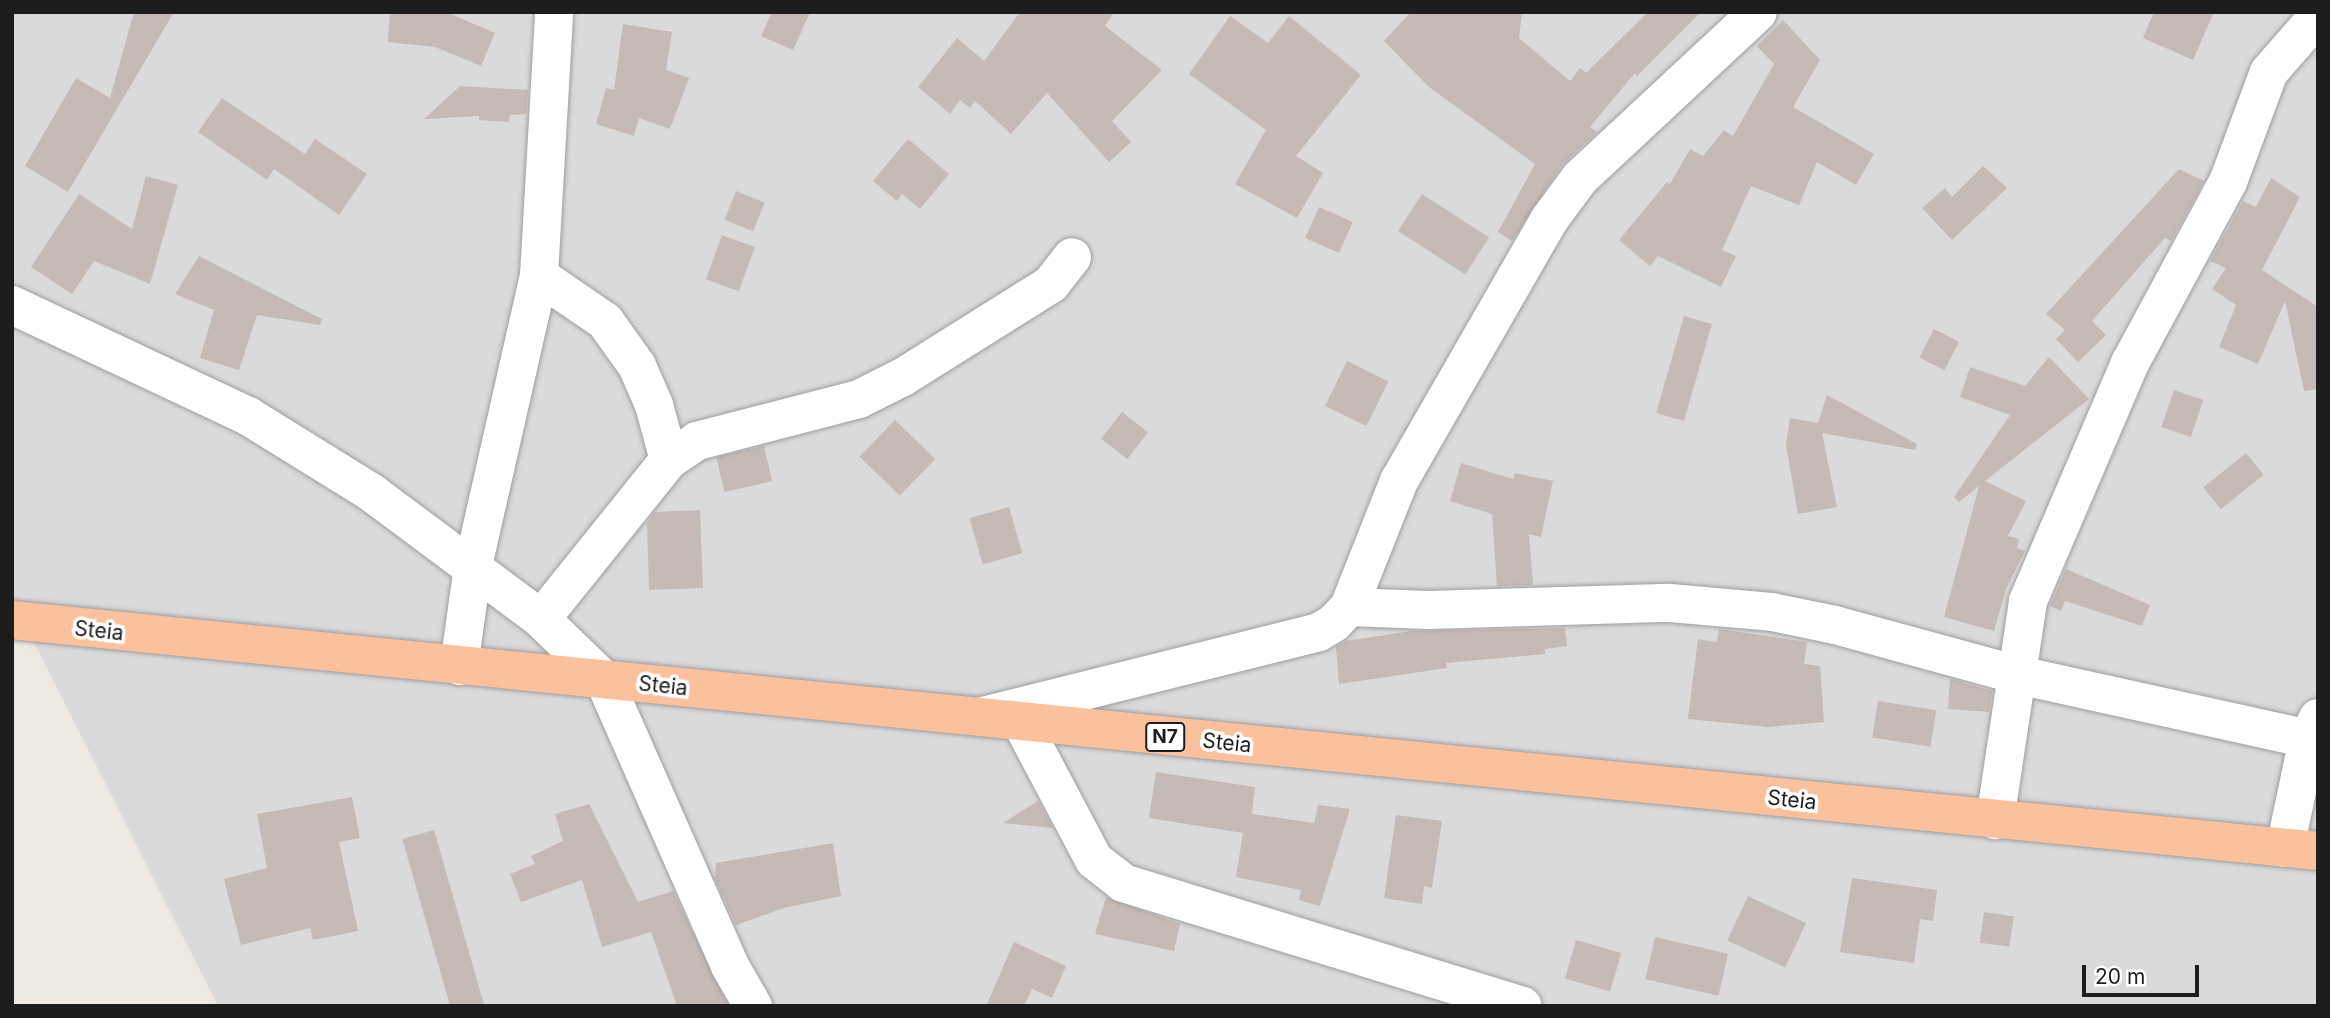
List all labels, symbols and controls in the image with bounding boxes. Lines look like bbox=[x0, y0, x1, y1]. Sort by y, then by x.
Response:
street label: Steia bbox=[73, 616, 125, 646]
street label: Steia bbox=[637, 671, 689, 701]
road number: N7 bbox=[1144, 722, 1186, 752]
street label: Steia bbox=[1201, 728, 1253, 758]
street label: Steia bbox=[1766, 785, 1818, 815]
scale bar bbox=[2085, 951, 2202, 995]
text: 20 m bbox=[2095, 964, 2145, 989]

